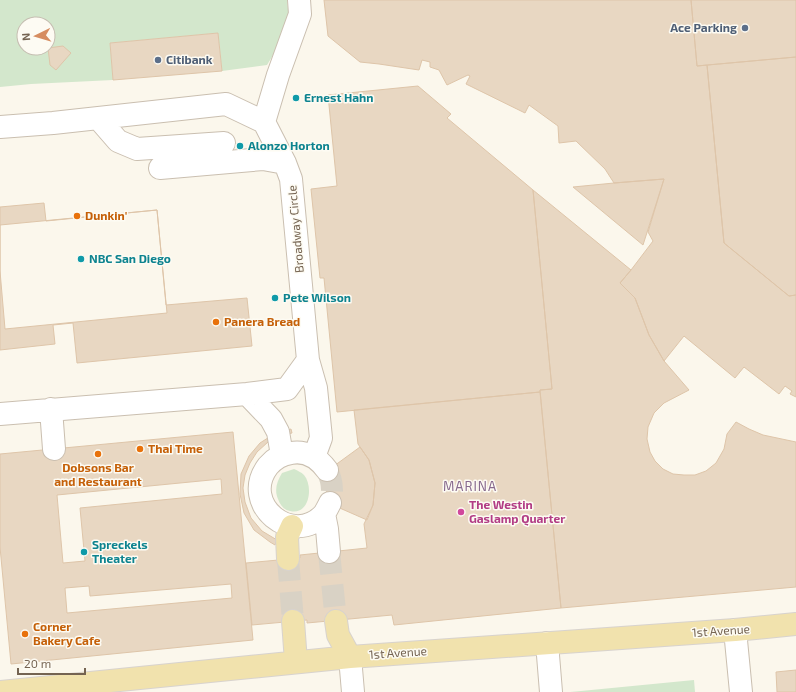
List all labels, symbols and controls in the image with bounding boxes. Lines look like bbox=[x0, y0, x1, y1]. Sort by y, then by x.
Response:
north arrow bbox=[16, 16, 56, 56]
place label: Ace Parking bbox=[670, 20, 737, 34]
marker: Ace Parking bbox=[740, 23, 750, 33]
text: N bbox=[19, 32, 32, 41]
place label: Citibank bbox=[166, 52, 213, 66]
marker: Citibank bbox=[153, 55, 163, 65]
place label: Ernest Hahn bbox=[304, 90, 373, 104]
marker: Ernest Hahn bbox=[291, 93, 301, 103]
place label: Alonzo Horton bbox=[248, 138, 330, 152]
marker: Alonzo Horton bbox=[235, 141, 245, 151]
street label: Broadway Circle bbox=[284, 185, 306, 273]
place label: Dunkin' bbox=[85, 208, 127, 222]
marker: Dunkin' bbox=[72, 211, 82, 221]
place label: NBC San Diego bbox=[89, 251, 171, 265]
marker: NBC San Diego bbox=[76, 254, 86, 264]
place label: Pete Wilson bbox=[283, 290, 351, 304]
marker: Pete Wilson bbox=[270, 293, 280, 303]
place label: Panera Bread bbox=[224, 314, 300, 328]
marker: Panera Bread bbox=[211, 317, 221, 327]
place label: Thai Time bbox=[148, 441, 203, 455]
marker: Thai Time bbox=[135, 444, 145, 454]
marker: Dobsons Bar and Restaurant bbox=[93, 449, 103, 459]
place label: Dobsons Bar and Restaurant bbox=[54, 460, 142, 488]
district label: MARINA bbox=[443, 478, 497, 494]
place label: The Westin Gaslamp Quarter bbox=[469, 497, 565, 526]
marker: The Westin Gaslamp Quarter bbox=[456, 507, 466, 517]
place label: Spreckels Theater bbox=[92, 537, 148, 565]
marker: Spreckels Theater bbox=[79, 547, 89, 557]
place label: Corner Bakery Cafe bbox=[33, 619, 101, 648]
street label: 1st Avenue bbox=[691, 621, 750, 639]
marker: Corner Bakery Cafe bbox=[20, 629, 30, 639]
street label: 1st Avenue bbox=[368, 643, 427, 661]
scale bar bbox=[18, 650, 85, 676]
text: 20 m bbox=[24, 656, 51, 670]

